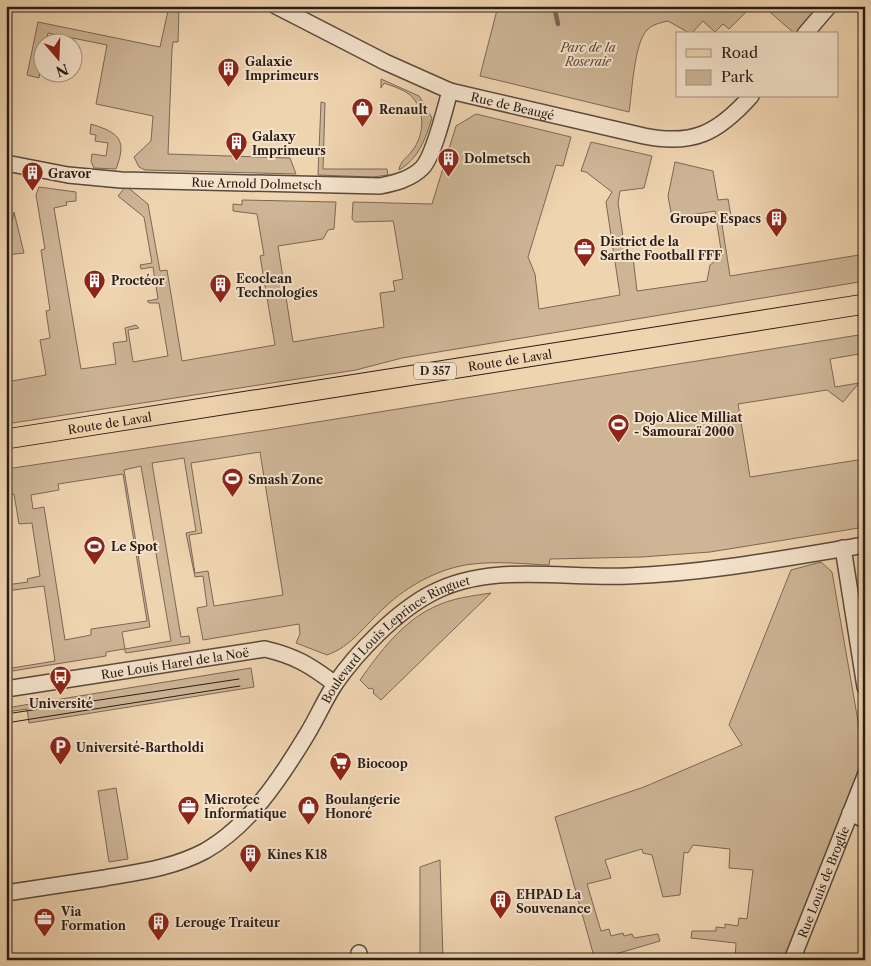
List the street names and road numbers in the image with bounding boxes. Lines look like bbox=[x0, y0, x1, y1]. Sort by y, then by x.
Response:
street label: Rue de Beaugé bbox=[469, 89, 556, 123]
street label: Rue Arnold Dolmetsch bbox=[191, 174, 322, 192]
street label: Route de Laval bbox=[467, 346, 553, 374]
road number: D 357 bbox=[414, 362, 456, 380]
street label: Route de Laval bbox=[67, 409, 153, 437]
street label: Boulevard Louis Leprince Ringuet bbox=[318, 572, 472, 706]
street label: Rue Louis Harel de la Noë bbox=[100, 644, 250, 682]
street label: Rue Louis de Broglie bbox=[794, 824, 852, 940]

